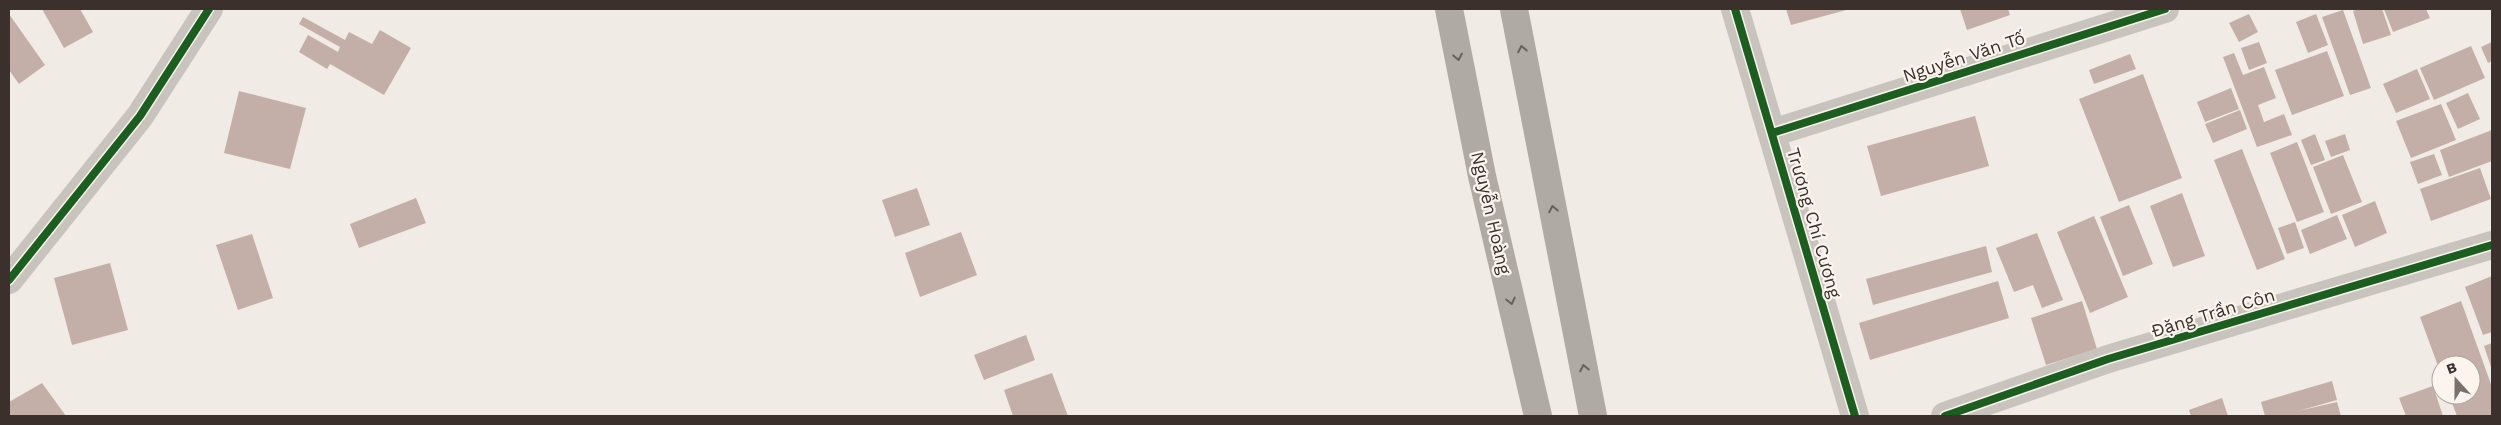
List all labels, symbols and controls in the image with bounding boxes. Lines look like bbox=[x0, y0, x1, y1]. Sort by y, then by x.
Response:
street label: Nguyễn Văn Tố bbox=[1900, 27, 2028, 86]
one-way arrow bbox=[1517, 45, 1528, 54]
one-way arrow bbox=[1453, 52, 1463, 61]
street label: Trương Chí Cương bbox=[1783, 145, 1846, 301]
street label: Nguyễn Hoàng bbox=[1467, 149, 1516, 277]
one-way arrow bbox=[1548, 204, 1559, 213]
street label: Đặng Trần Côn bbox=[2148, 284, 2277, 341]
one-way arrow bbox=[1505, 296, 1516, 305]
north arrow bbox=[2431, 355, 2481, 405]
text: B bbox=[2444, 359, 2459, 377]
one-way arrow bbox=[1579, 364, 1590, 373]

